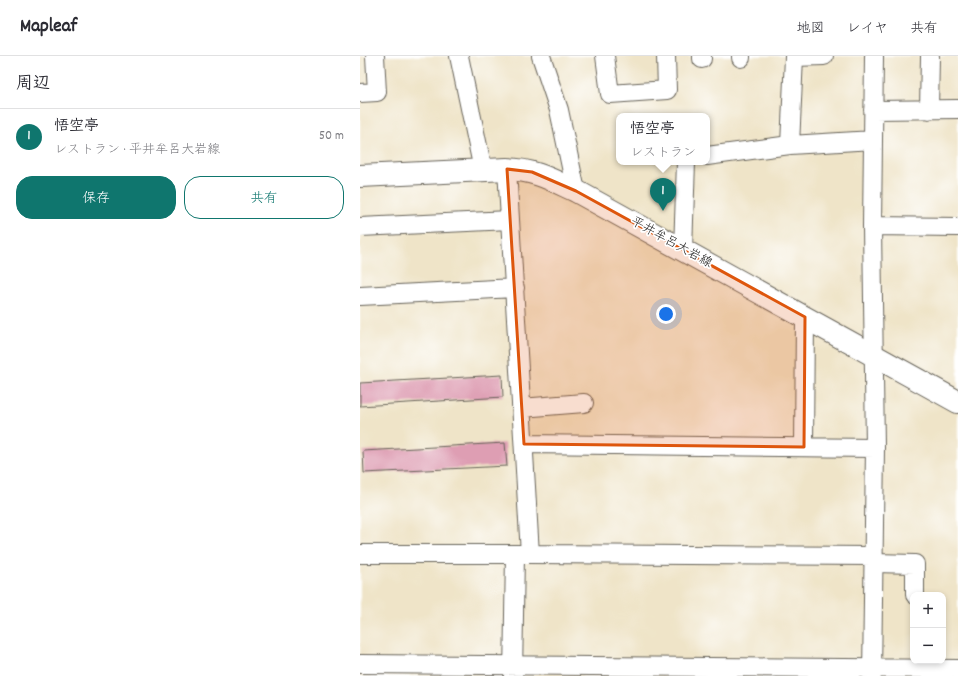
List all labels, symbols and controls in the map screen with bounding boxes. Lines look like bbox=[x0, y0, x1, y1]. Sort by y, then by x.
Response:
text: Mapleaf bbox=[20, 14, 77, 41]
text: 地図 bbox=[797, 19, 825, 39]
text: レイヤ bbox=[847, 19, 888, 39]
text: 共有 bbox=[910, 19, 938, 39]
text: 周辺 bbox=[16, 73, 50, 97]
popup bbox=[616, 113, 710, 165]
text: 悟空亭 bbox=[54, 116, 99, 138]
text: 悟空亭 bbox=[630, 119, 675, 141]
text: 1 bbox=[28, 127, 30, 146]
text: 50 m bbox=[319, 127, 344, 146]
text: レストラン · 平井牟呂大岩線 bbox=[54, 141, 220, 160]
text: レストラン bbox=[630, 144, 696, 163]
button: 保存 bbox=[16, 176, 176, 219]
button: 共有 bbox=[184, 176, 344, 219]
pin: 1 bbox=[650, 178, 676, 211]
street label: 平井牟呂大岩線 bbox=[627, 213, 716, 274]
your location bbox=[656, 304, 676, 324]
map controls bbox=[910, 592, 946, 664]
button: + bbox=[910, 592, 946, 628]
button: − bbox=[910, 628, 946, 664]

